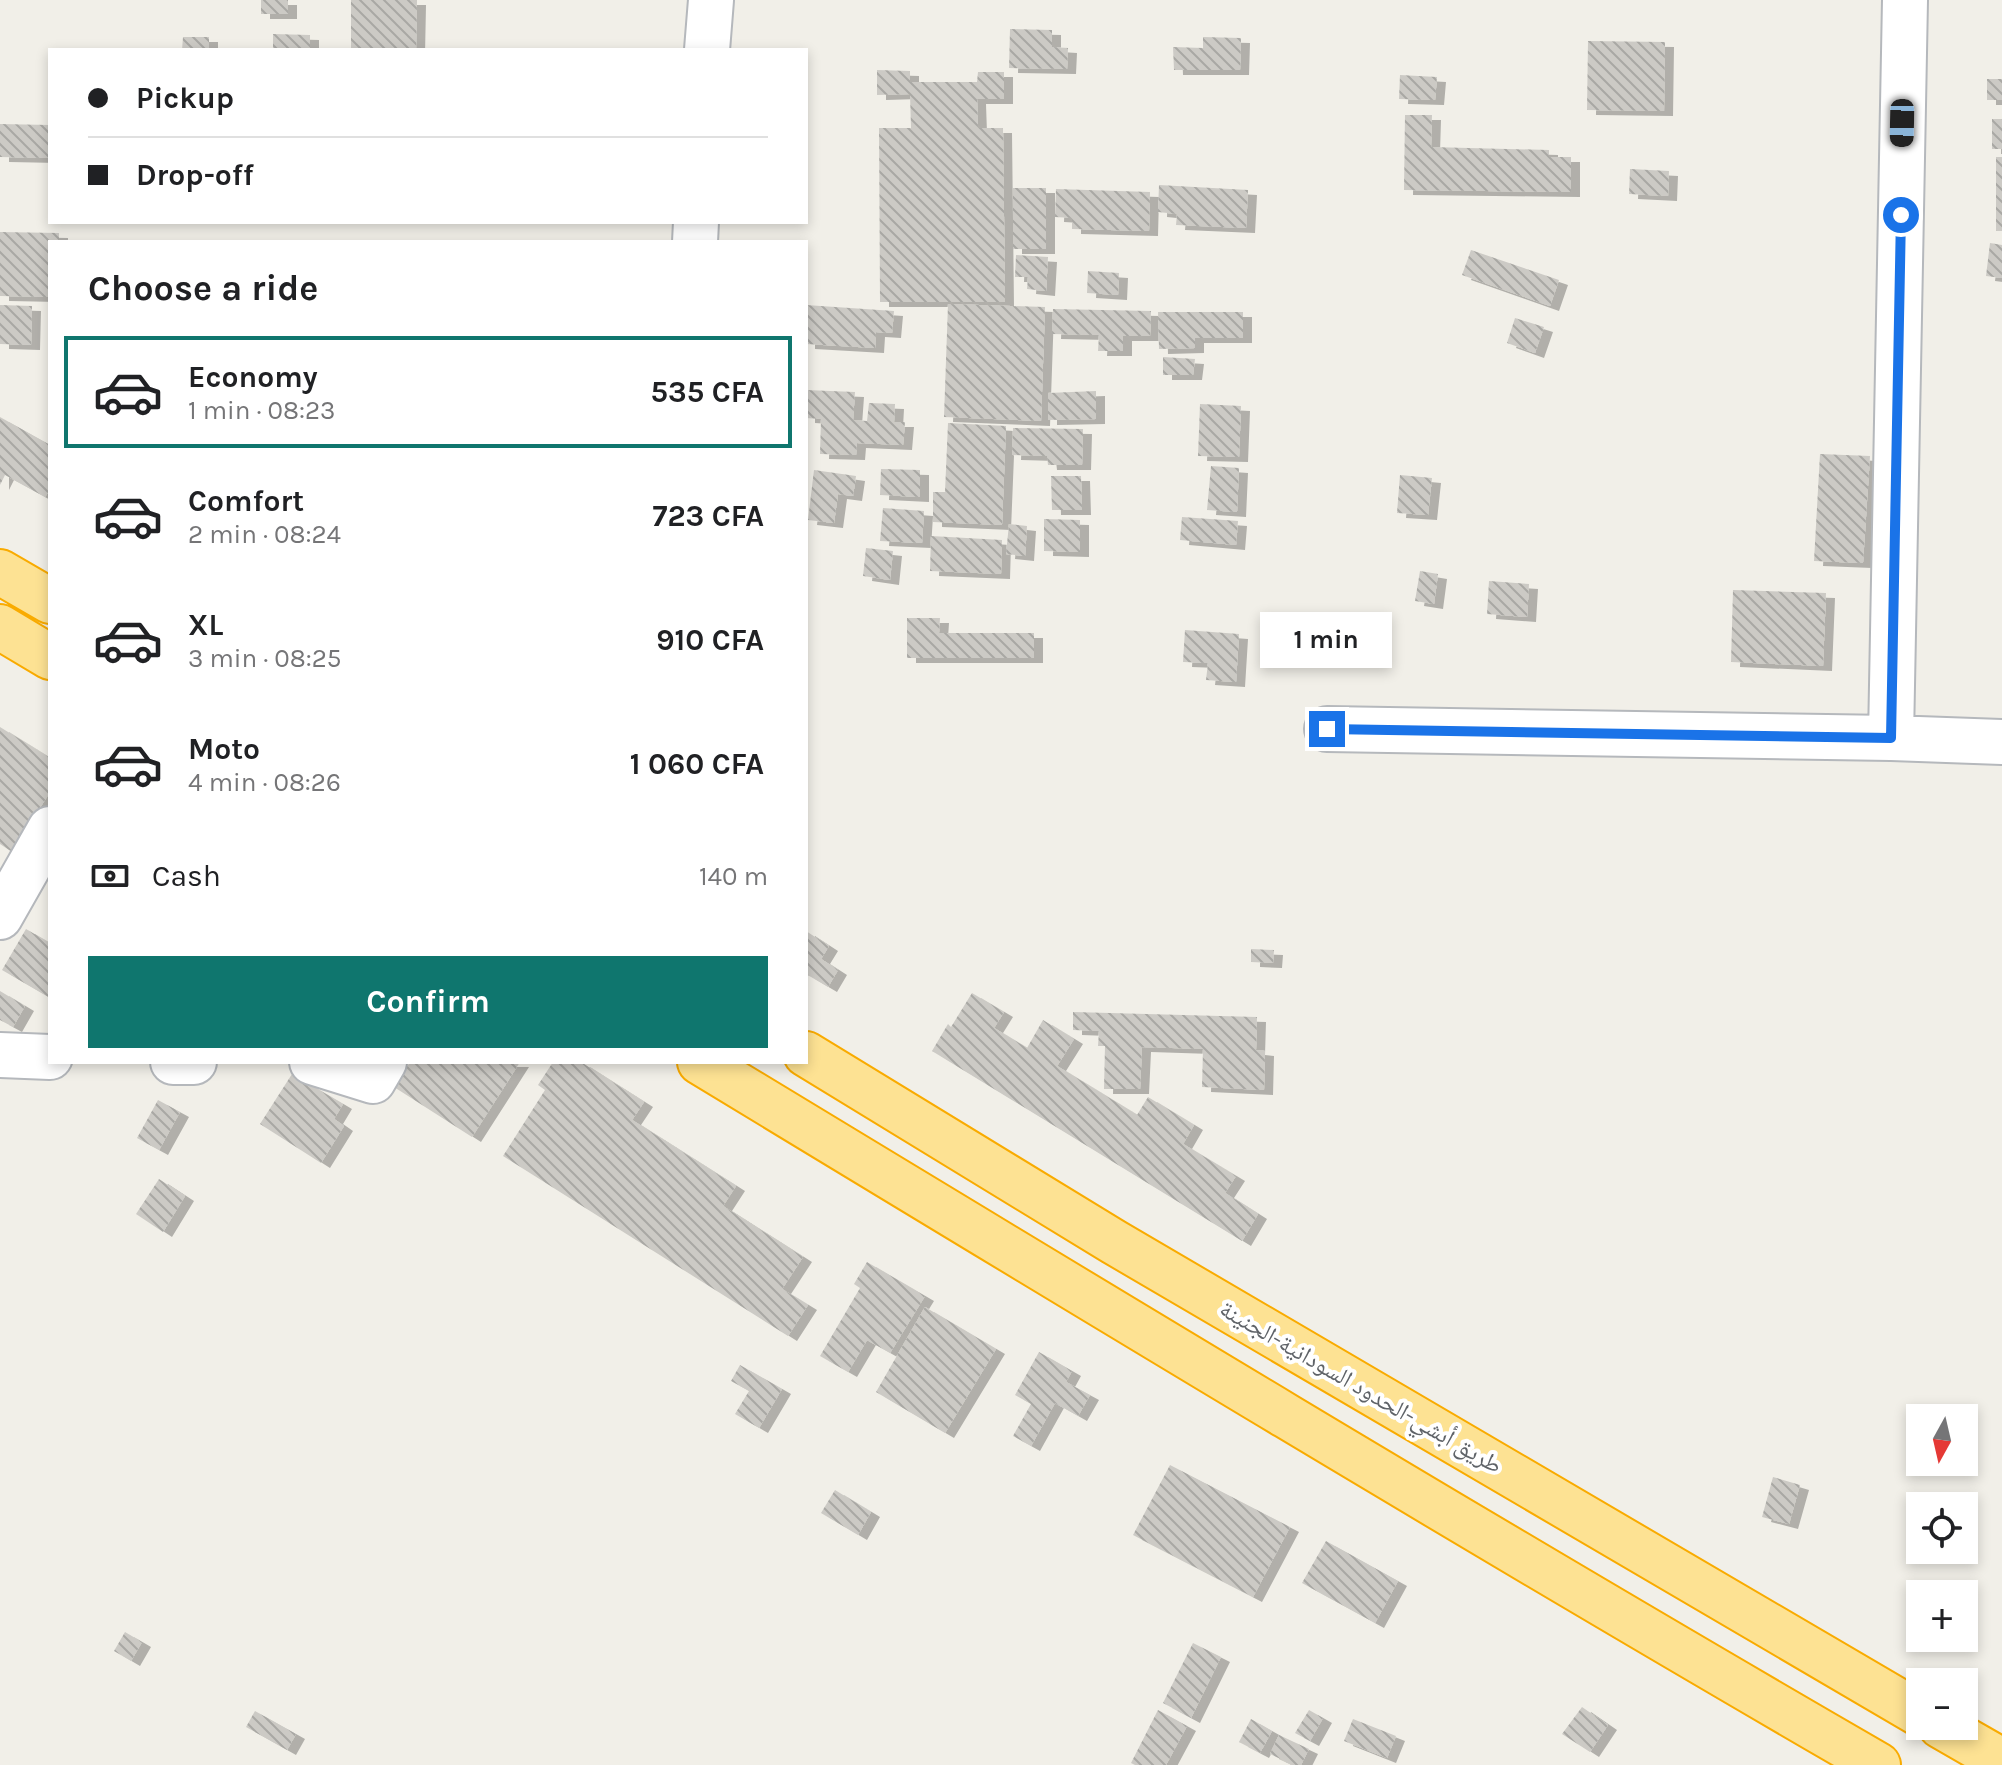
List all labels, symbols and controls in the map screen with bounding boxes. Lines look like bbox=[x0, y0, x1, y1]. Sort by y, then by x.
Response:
text: Pickup bbox=[136, 80, 234, 116]
car bbox=[1890, 99, 1914, 147]
text: Drop-off bbox=[136, 157, 254, 193]
route start bbox=[1883, 197, 1919, 233]
text: Choose a ride bbox=[88, 267, 318, 309]
icon: car bbox=[92, 356, 164, 428]
text: Economy bbox=[188, 359, 318, 395]
text: 535 CFA bbox=[651, 374, 764, 410]
text: 1 min · 08:23 bbox=[188, 395, 335, 426]
icon: car bbox=[92, 480, 164, 552]
text: Comfort bbox=[188, 483, 304, 519]
text: 723 CFA bbox=[652, 498, 764, 534]
text: 2 min · 08:24 bbox=[188, 519, 341, 550]
icon: car bbox=[92, 604, 164, 676]
text: XL bbox=[188, 607, 223, 643]
callout: 1 min bbox=[1261, 613, 1393, 669]
text: 910 CFA bbox=[656, 622, 764, 658]
text: 1 min bbox=[1293, 624, 1359, 655]
text: 3 min · 08:25 bbox=[188, 643, 341, 674]
route end bbox=[1309, 711, 1345, 747]
icon: car bbox=[92, 728, 164, 800]
text: Moto bbox=[188, 731, 260, 767]
text: 1 060 CFA bbox=[630, 746, 764, 782]
text: 4 min · 08:26 bbox=[188, 767, 341, 798]
icon: cash bbox=[88, 854, 132, 898]
text: Cash bbox=[152, 858, 221, 894]
text: 140 m bbox=[699, 861, 768, 892]
button: Confirm bbox=[88, 956, 768, 1048]
street label: طريق أبشي-الحدود السودانية-الجنينة bbox=[1212, 1295, 1507, 1484]
north arrow bbox=[1906, 1404, 1978, 1476]
map controls bbox=[1906, 1404, 1978, 1740]
button: locate bbox=[1906, 1492, 1978, 1564]
button: + bbox=[1906, 1580, 1978, 1652]
button: − bbox=[1906, 1668, 1978, 1740]

